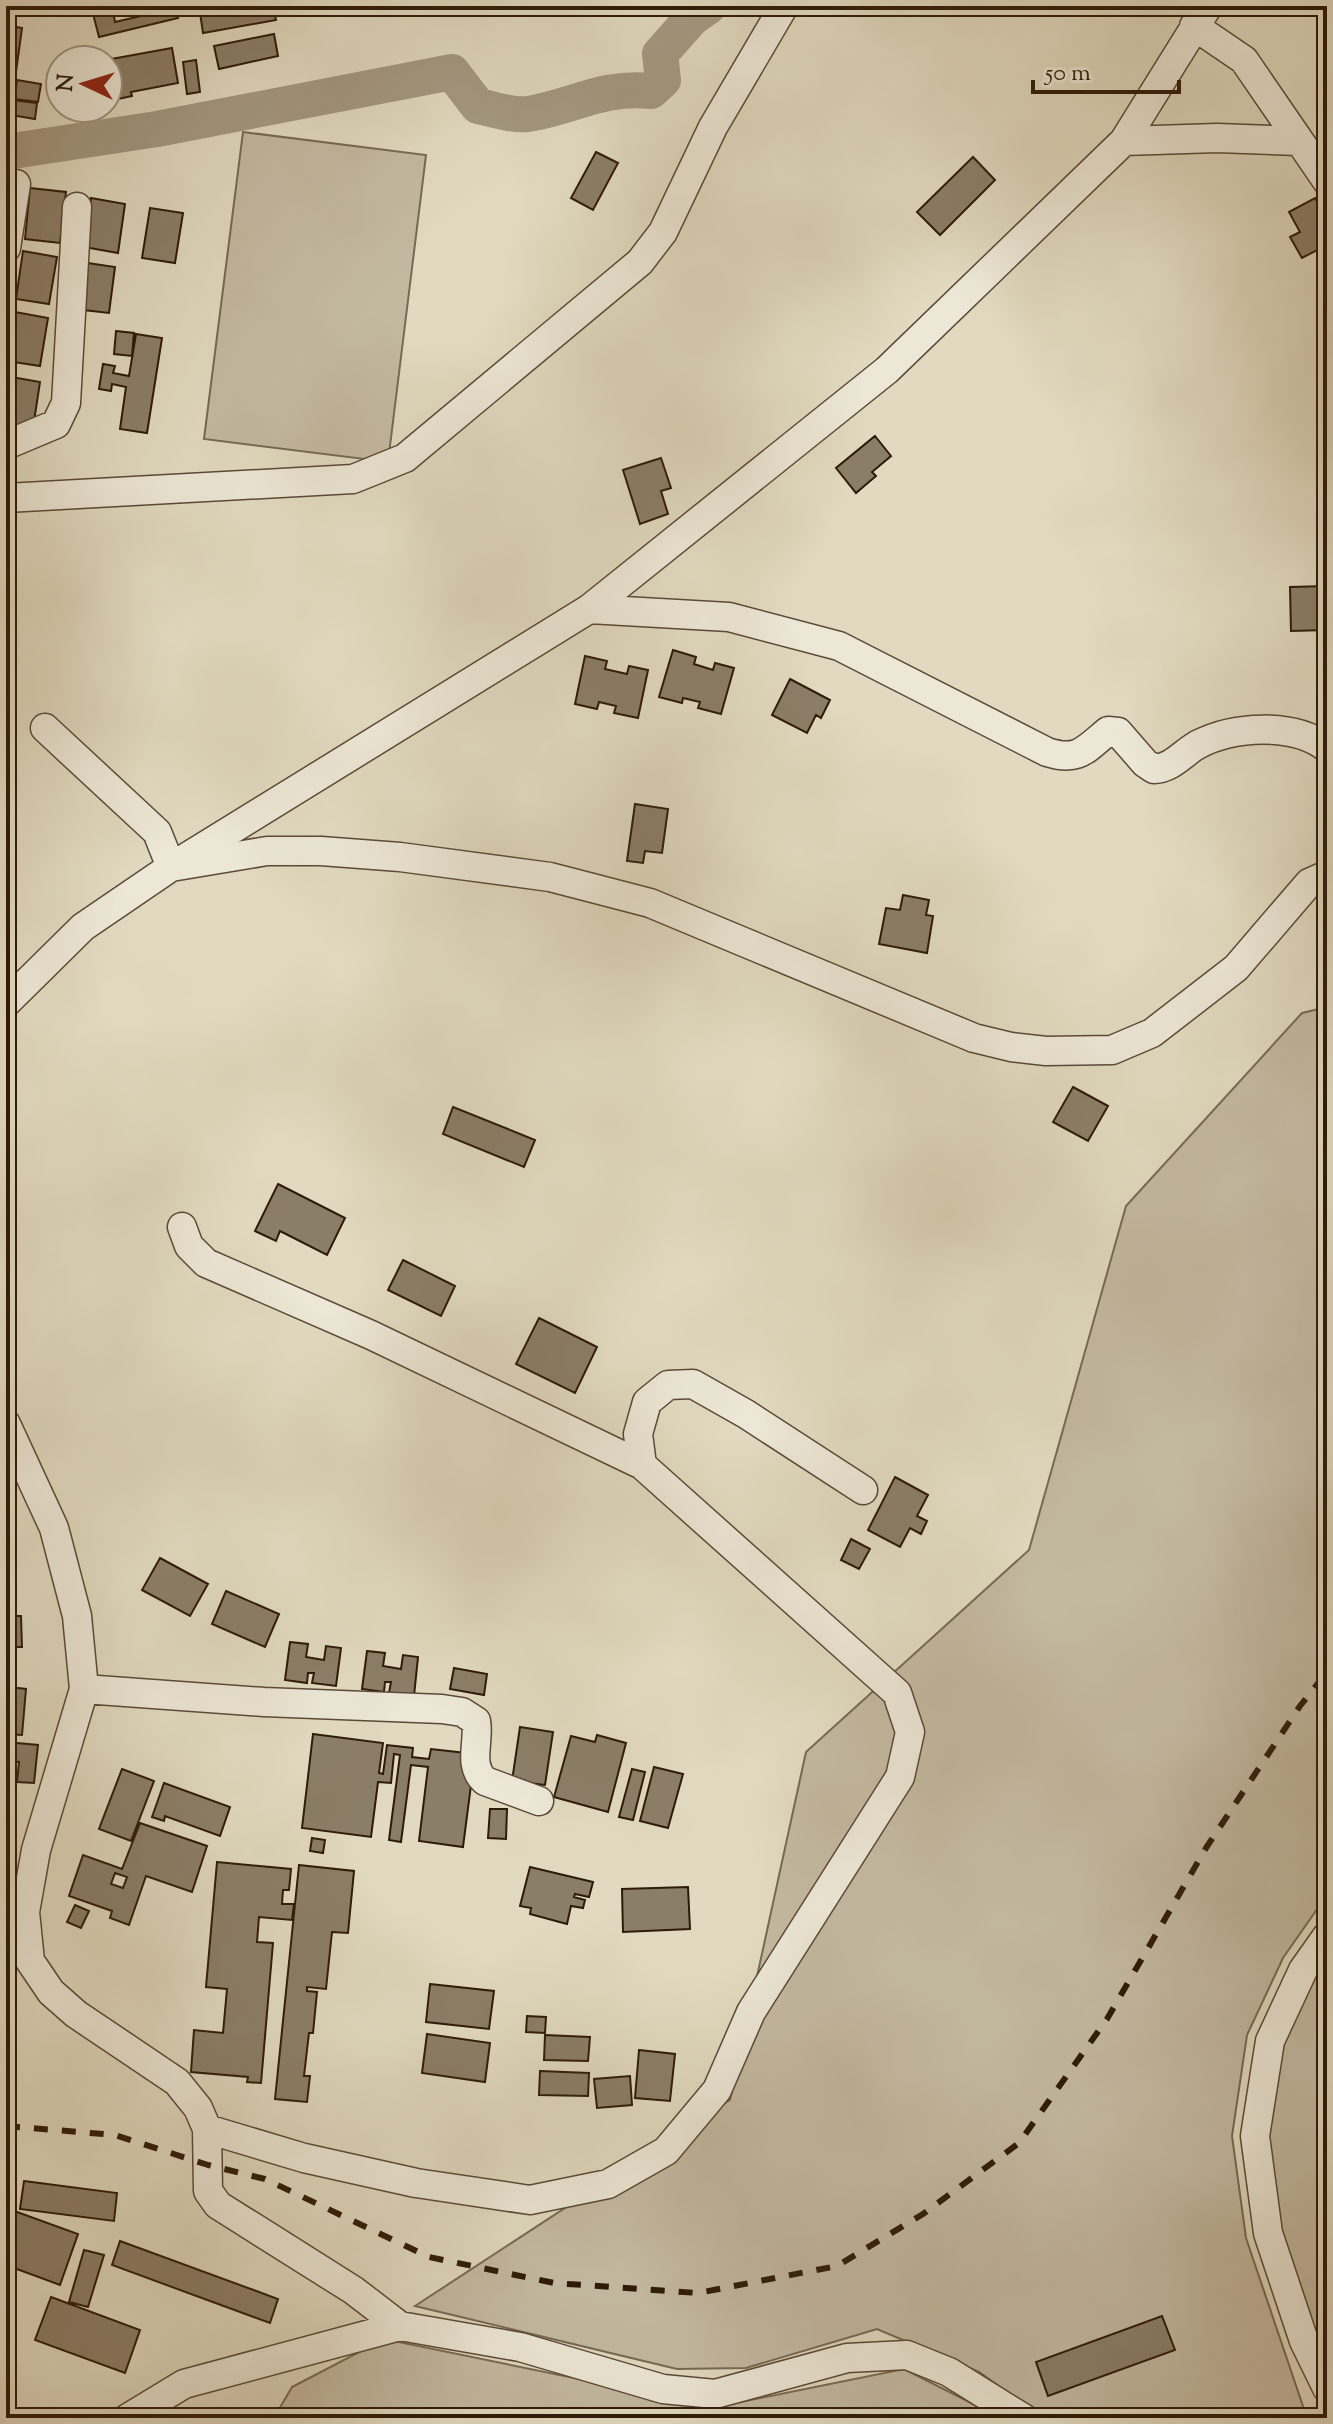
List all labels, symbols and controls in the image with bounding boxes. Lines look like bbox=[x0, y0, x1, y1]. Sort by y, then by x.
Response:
north arrow bbox=[44, 44, 124, 124]
scale bar bbox=[1033, 44, 1179, 94]
text: 50 m bbox=[1043, 57, 1091, 91]
text: N bbox=[50, 73, 84, 93]

